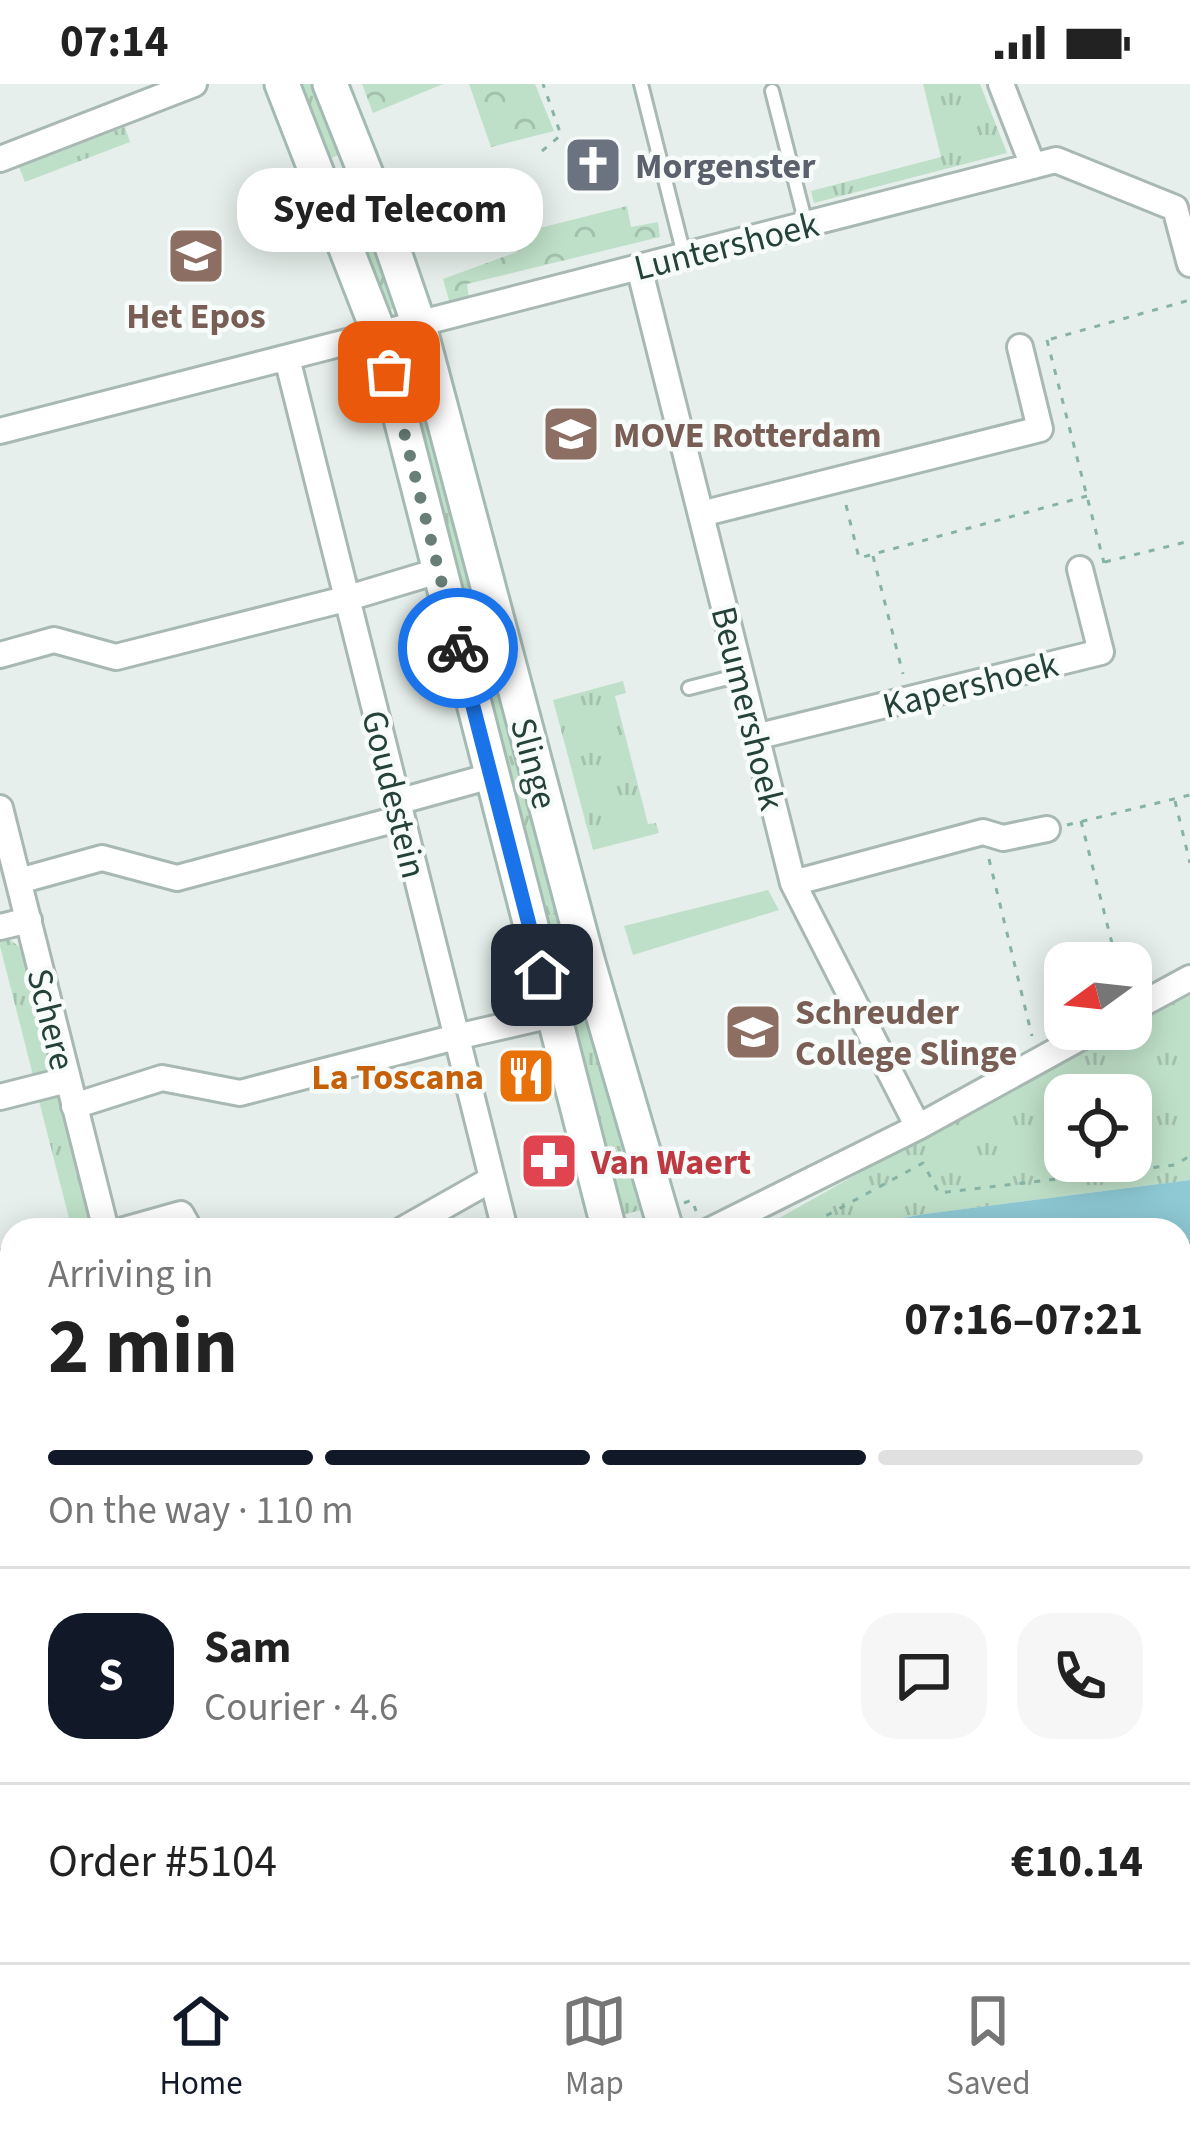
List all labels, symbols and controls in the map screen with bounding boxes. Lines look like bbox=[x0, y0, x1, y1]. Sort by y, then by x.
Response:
text: 07:14 bbox=[60, 10, 169, 74]
church icon: Morgenster bbox=[562, 134, 624, 196]
place label: Morgenster bbox=[635, 141, 816, 192]
callout: Syed Telecom bbox=[236, 168, 542, 252]
text: Syed Telecom bbox=[273, 182, 507, 238]
street label: Luntershoek bbox=[629, 199, 824, 294]
school or university icon: Het Epos bbox=[165, 225, 227, 287]
place label: Het Epos bbox=[126, 291, 266, 342]
pin bbox=[338, 321, 440, 423]
icon: bag bbox=[356, 339, 422, 405]
school or university icon: MOVE Rotterdam bbox=[540, 403, 602, 465]
place label: MOVE Rotterdam bbox=[613, 410, 882, 461]
courier bbox=[398, 588, 518, 708]
street label: Beumershoek bbox=[698, 601, 798, 816]
icon: bike bbox=[425, 615, 491, 681]
street label: Kapershoek bbox=[877, 639, 1064, 732]
street label: Goudestein bbox=[348, 705, 439, 884]
street label: Slinge bbox=[497, 712, 570, 815]
pin bbox=[491, 924, 593, 1026]
icon: home bbox=[509, 942, 575, 1008]
north arrow bbox=[1044, 942, 1152, 1050]
map controls bbox=[1044, 942, 1152, 1182]
street label: Schere bbox=[13, 963, 88, 1076]
place label: Schreuder College Slinge bbox=[795, 987, 1017, 1079]
school or university icon: Schreuder College Slinge bbox=[722, 1001, 784, 1063]
restaurant icon: La Toscana bbox=[495, 1045, 557, 1107]
place label: La Toscana bbox=[311, 1052, 484, 1103]
button: locate bbox=[1044, 1074, 1152, 1182]
pharmacy icon: Van Waert bbox=[518, 1130, 580, 1192]
place label: Van Waert bbox=[590, 1137, 751, 1188]
text: Arriving in bbox=[48, 1247, 213, 1303]
text: 07:16–07:21 bbox=[904, 1288, 1143, 1352]
text: 2 min bbox=[48, 1292, 238, 1403]
text: On the way · 110 m bbox=[48, 1483, 354, 1539]
button: chat bbox=[861, 1613, 987, 1739]
button: phone bbox=[1017, 1613, 1143, 1739]
text: Sam bbox=[204, 1616, 291, 1680]
text: S bbox=[98, 1644, 124, 1708]
text: Courier · 4.6 bbox=[204, 1680, 398, 1736]
text: Order #5104 bbox=[48, 1830, 277, 1894]
text: €10.14 bbox=[1011, 1830, 1143, 1894]
tab: Home bbox=[159, 1988, 243, 2107]
tab: Map bbox=[561, 1988, 627, 2107]
tab: Saved bbox=[946, 1988, 1031, 2107]

